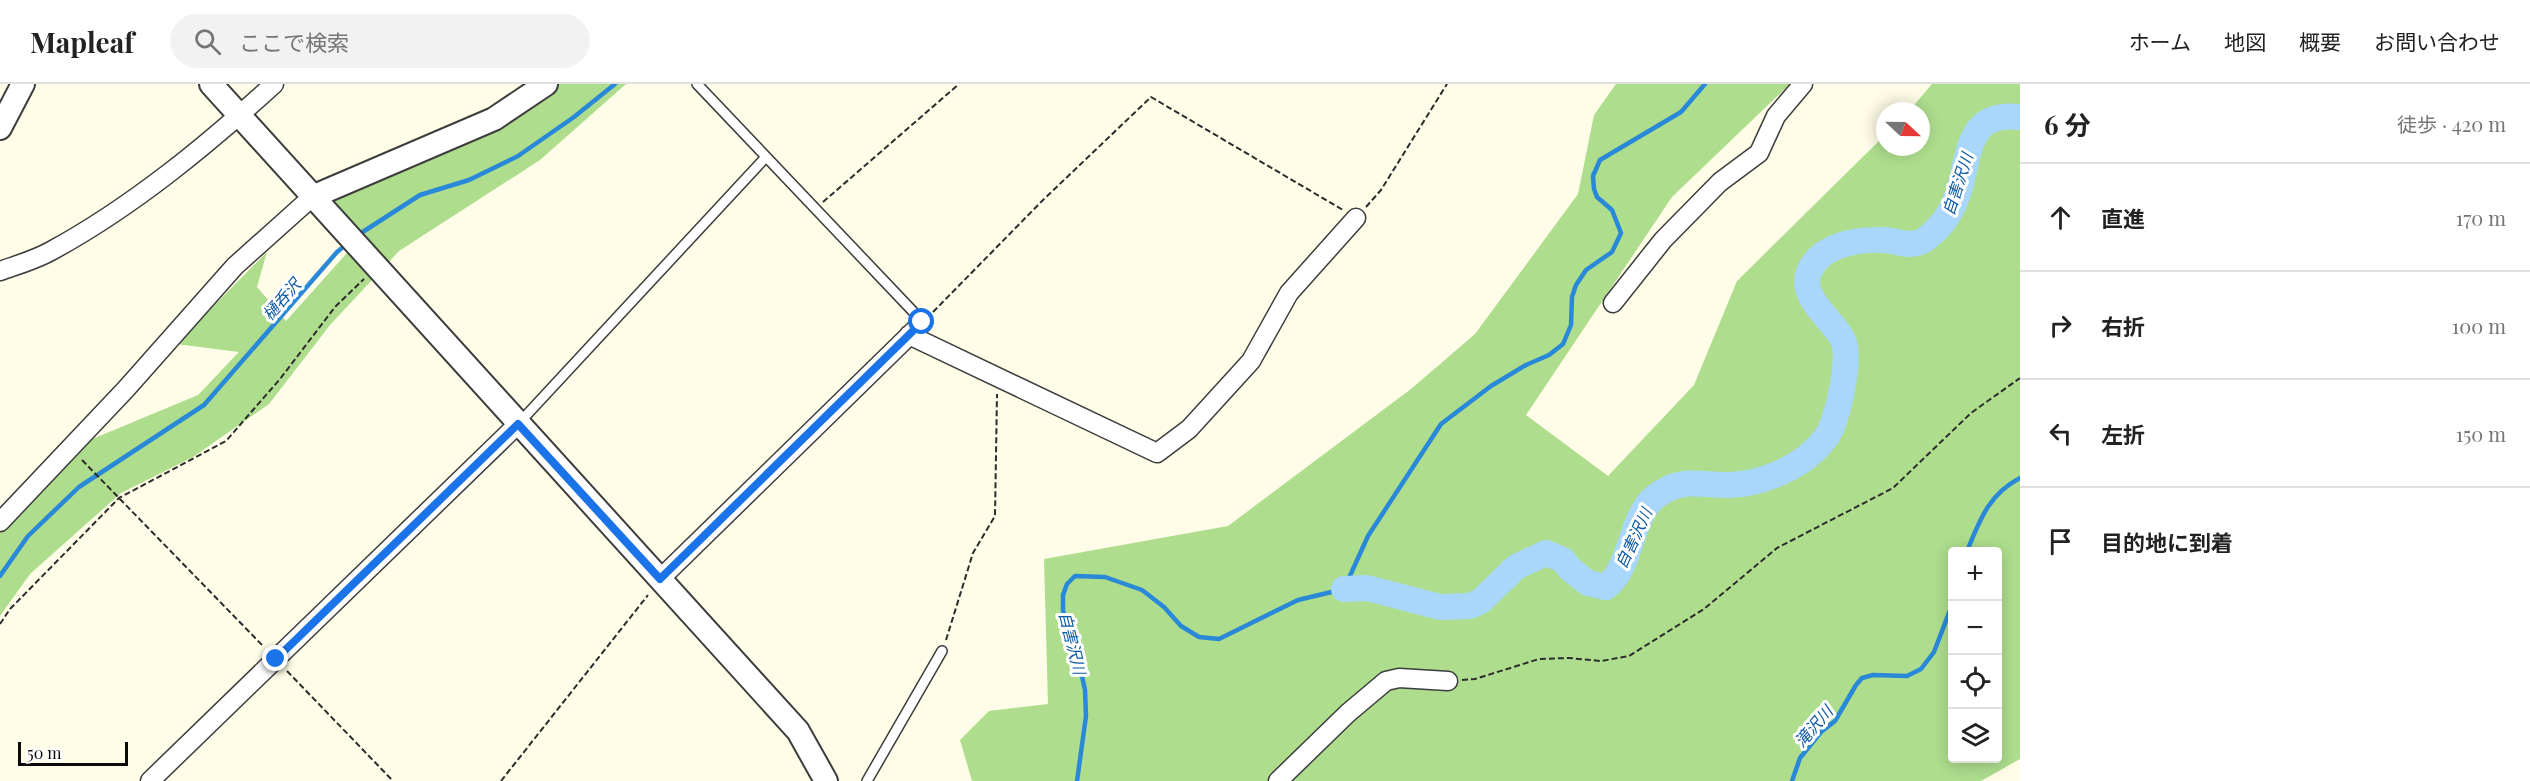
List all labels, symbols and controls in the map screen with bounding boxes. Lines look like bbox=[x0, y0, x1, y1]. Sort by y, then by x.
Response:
search box bbox=[170, 14, 590, 68]
text: Mapleaf bbox=[30, 23, 134, 60]
icon: search bbox=[191, 25, 224, 58]
text: ここで検索 bbox=[239, 27, 349, 57]
text: ホーム bbox=[2129, 27, 2191, 55]
text: 地図 bbox=[2224, 27, 2266, 55]
text: 概要 bbox=[2299, 27, 2341, 55]
text: お問い合わせ bbox=[2374, 27, 2500, 55]
north arrow bbox=[1876, 102, 1930, 156]
text: 6 分 bbox=[2044, 107, 2091, 142]
text: 徒歩 · 420 m bbox=[2397, 110, 2506, 137]
water label: 自害沢川 bbox=[1937, 148, 1977, 218]
icon: ahead bbox=[2044, 201, 2077, 234]
text: 直進 bbox=[2101, 203, 2145, 233]
text: 170 m bbox=[2456, 204, 2506, 231]
water label: 樋呑沢 bbox=[257, 272, 306, 324]
route start bbox=[908, 308, 934, 334]
icon: right bbox=[2044, 309, 2077, 342]
text: 右折 bbox=[2101, 311, 2145, 341]
text: 100 m bbox=[2452, 312, 2506, 339]
icon: left bbox=[2044, 417, 2077, 450]
text: 左折 bbox=[2101, 419, 2145, 449]
text: 150 m bbox=[2456, 420, 2506, 447]
water label: 自害沢川 bbox=[1610, 503, 1657, 571]
icon: arrive bbox=[2044, 525, 2077, 558]
text: 目的地に到着 bbox=[2101, 527, 2233, 557]
map controls bbox=[1948, 547, 2002, 763]
button: + bbox=[1948, 547, 2002, 601]
button: − bbox=[1948, 601, 2002, 655]
water label: 自害沢川 bbox=[1055, 609, 1091, 679]
route end bbox=[262, 645, 288, 671]
button: locate bbox=[1948, 655, 2002, 709]
water label: 滝沢川 bbox=[1789, 699, 1838, 751]
button: layers bbox=[1948, 709, 2002, 763]
scale bar bbox=[18, 739, 128, 766]
text: 50 m bbox=[27, 742, 61, 763]

